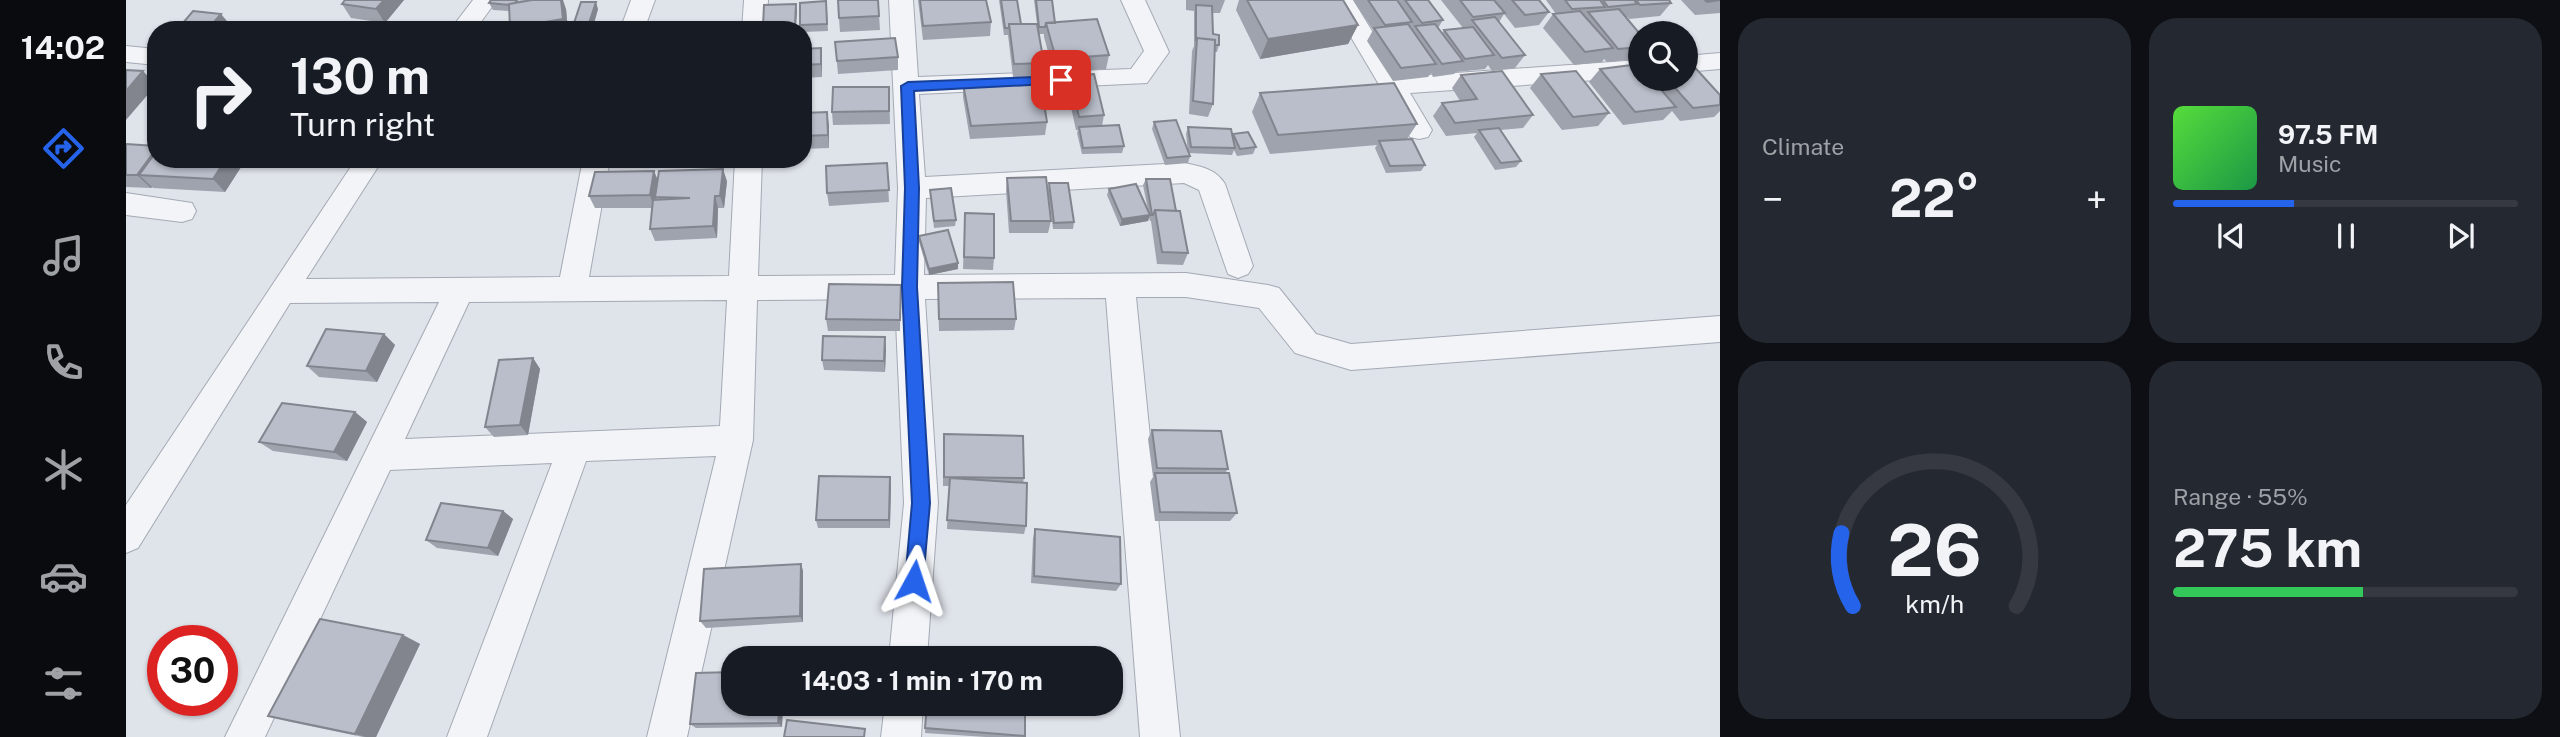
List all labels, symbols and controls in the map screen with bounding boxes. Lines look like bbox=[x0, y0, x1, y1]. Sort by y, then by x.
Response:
map controls bbox=[1628, 21, 1698, 91]
button: search bbox=[1628, 21, 1698, 91]
text: 14:02 bbox=[21, 29, 105, 66]
text: 130 m bbox=[290, 47, 430, 105]
icon: right bbox=[175, 49, 266, 140]
pin bbox=[1031, 50, 1091, 110]
icon: arrive bbox=[1042, 61, 1080, 99]
text: Turn right bbox=[290, 106, 435, 143]
text: 97.5 FM bbox=[2278, 119, 2378, 150]
icon: directions bbox=[39, 124, 88, 173]
text: Climate bbox=[1762, 133, 1844, 160]
text: Music bbox=[2278, 150, 2342, 177]
text: 22° bbox=[1889, 168, 1980, 229]
text: − bbox=[1762, 177, 1783, 222]
text: + bbox=[2086, 177, 2107, 222]
icon: previous bbox=[2212, 217, 2250, 255]
icon: pause bbox=[2327, 217, 2365, 255]
icon: next bbox=[2442, 217, 2480, 255]
icon: music bbox=[39, 231, 88, 280]
icon: phone bbox=[39, 338, 88, 387]
icon: climate bbox=[39, 445, 88, 494]
text: Range · 55% bbox=[2173, 483, 2308, 510]
text: 26 bbox=[1887, 507, 1982, 592]
text: 275 km bbox=[2173, 518, 2362, 579]
position arrow bbox=[877, 544, 951, 618]
icon: car bbox=[39, 552, 88, 601]
text: km/h bbox=[1905, 589, 1964, 619]
speed limit sign: 30 bbox=[147, 625, 238, 716]
icon: filters bbox=[39, 659, 88, 708]
text: 14:03 · 1 min · 170 m bbox=[801, 665, 1043, 696]

